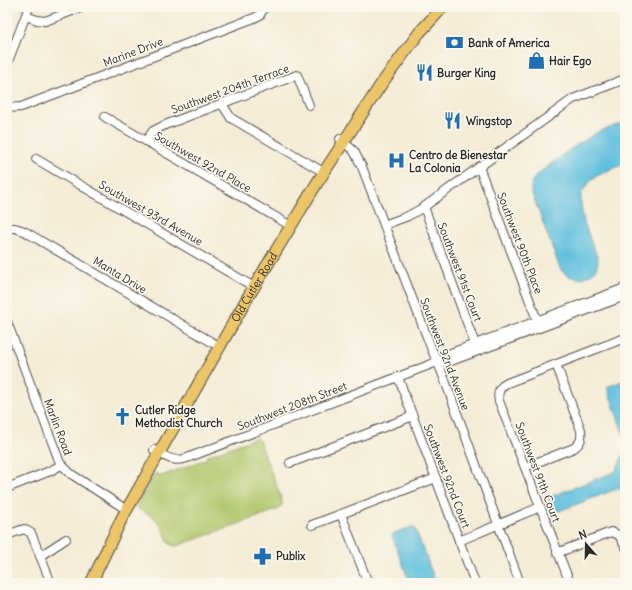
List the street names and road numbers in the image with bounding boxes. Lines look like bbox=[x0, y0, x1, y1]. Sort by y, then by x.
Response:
street label: Marine Drive bbox=[101, 34, 165, 70]
street label: Southwest 204th Terrace bbox=[169, 61, 291, 117]
street label: Southwest 92nd Place bbox=[152, 129, 254, 195]
street label: Southwest 93rd Avenue bbox=[97, 178, 205, 248]
street label: Southwest 90th Place bbox=[494, 190, 546, 296]
street label: Southwest 91st Court bbox=[435, 221, 485, 324]
street label: Old Cutler Road bbox=[228, 249, 281, 325]
street label: Manta Drive bbox=[91, 254, 149, 296]
street label: Southwest 92nd Avenue bbox=[417, 296, 473, 412]
street label: Southwest 208th Street bbox=[235, 379, 349, 433]
street label: Marlin Road bbox=[41, 397, 75, 458]
street label: Southwest 91th Court bbox=[512, 420, 564, 524]
street label: Southwest 92nd Court bbox=[421, 422, 473, 530]

